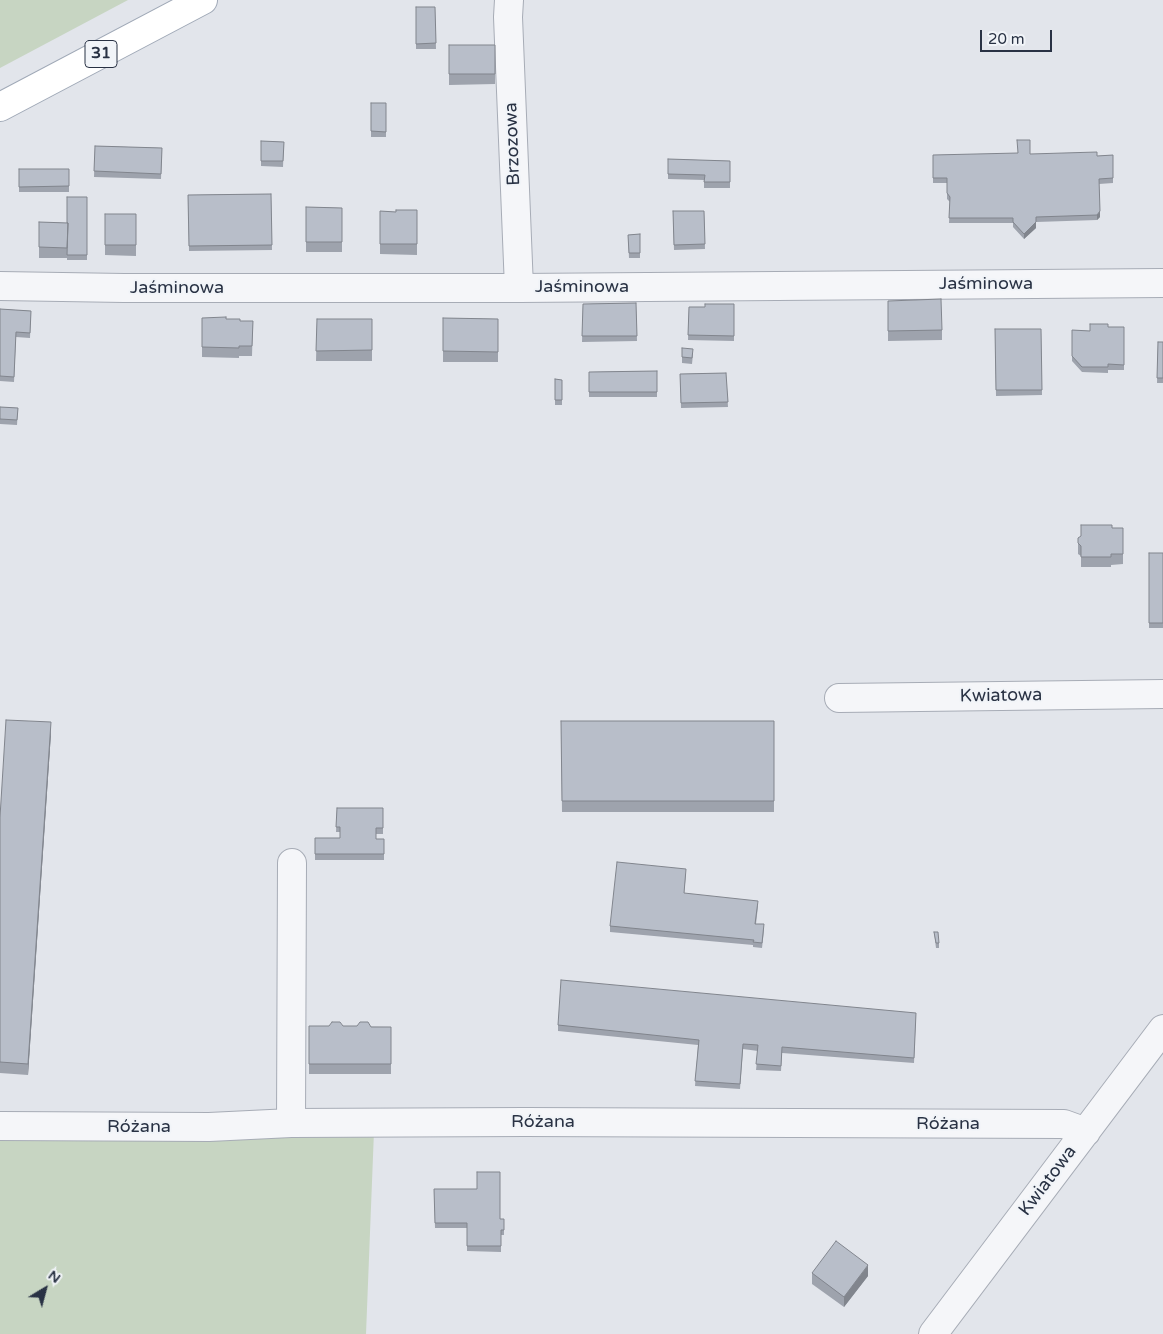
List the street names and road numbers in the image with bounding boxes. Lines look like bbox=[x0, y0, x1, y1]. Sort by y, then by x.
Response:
road number: 31 bbox=[85, 41, 117, 68]
street label: Brzozowa bbox=[501, 102, 525, 186]
street label: Jaśminowa bbox=[939, 273, 1033, 295]
street label: Jaśminowa bbox=[535, 276, 629, 298]
street label: Jaśminowa bbox=[130, 277, 224, 299]
street label: Kwiatowa bbox=[960, 684, 1042, 708]
street label: Różana bbox=[511, 1111, 575, 1133]
street label: Różana bbox=[916, 1113, 980, 1135]
street label: Różana bbox=[107, 1116, 171, 1138]
street label: Kwiatowa bbox=[1015, 1142, 1081, 1220]

